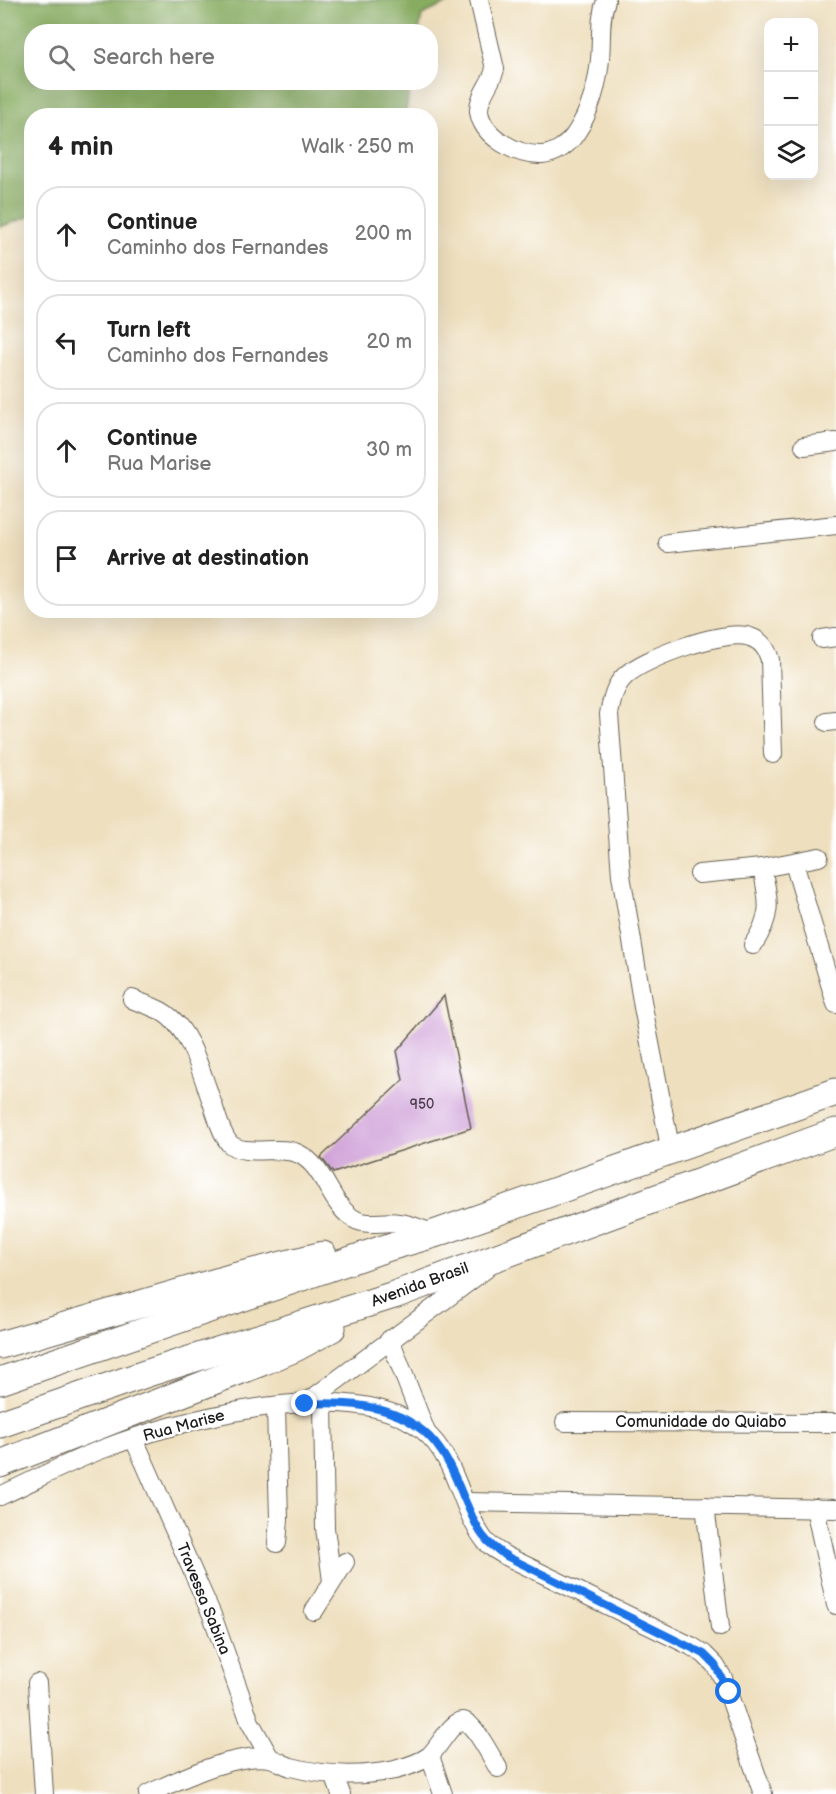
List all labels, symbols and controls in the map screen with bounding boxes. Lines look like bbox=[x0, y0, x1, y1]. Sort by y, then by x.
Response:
map controls bbox=[764, 18, 818, 180]
button: + bbox=[764, 18, 818, 72]
search box bbox=[24, 24, 438, 90]
icon: search bbox=[45, 41, 78, 74]
text: Search here bbox=[93, 44, 215, 71]
button: − bbox=[764, 72, 818, 126]
button: layers bbox=[764, 126, 818, 180]
text: 4 min bbox=[48, 132, 113, 163]
text: Walk · 250 m bbox=[301, 135, 414, 159]
text: Continue bbox=[107, 209, 197, 236]
icon: ahead bbox=[50, 218, 83, 251]
text: 200 m bbox=[355, 222, 412, 246]
text: Caminho dos Fernandes bbox=[107, 236, 328, 260]
text: Turn left bbox=[107, 317, 191, 344]
icon: left bbox=[50, 326, 83, 359]
text: 20 m bbox=[367, 330, 412, 354]
text: Caminho dos Fernandes bbox=[107, 344, 328, 368]
text: Continue bbox=[107, 425, 197, 452]
icon: ahead bbox=[50, 434, 83, 467]
text: 30 m bbox=[366, 438, 412, 462]
text: Rua Marise bbox=[107, 452, 211, 476]
icon: arrive bbox=[50, 542, 83, 575]
text: Arrive at destination bbox=[107, 545, 309, 572]
house number: 950 bbox=[410, 1096, 434, 1113]
street label: Avenida Brasil bbox=[369, 1259, 471, 1311]
route end bbox=[291, 1390, 317, 1416]
street label: Rua Marise bbox=[141, 1406, 227, 1446]
street label: Comunidade do Quiabo bbox=[615, 1413, 787, 1432]
street label: Travessa Sabina bbox=[172, 1540, 234, 1658]
route start bbox=[715, 1678, 741, 1704]

